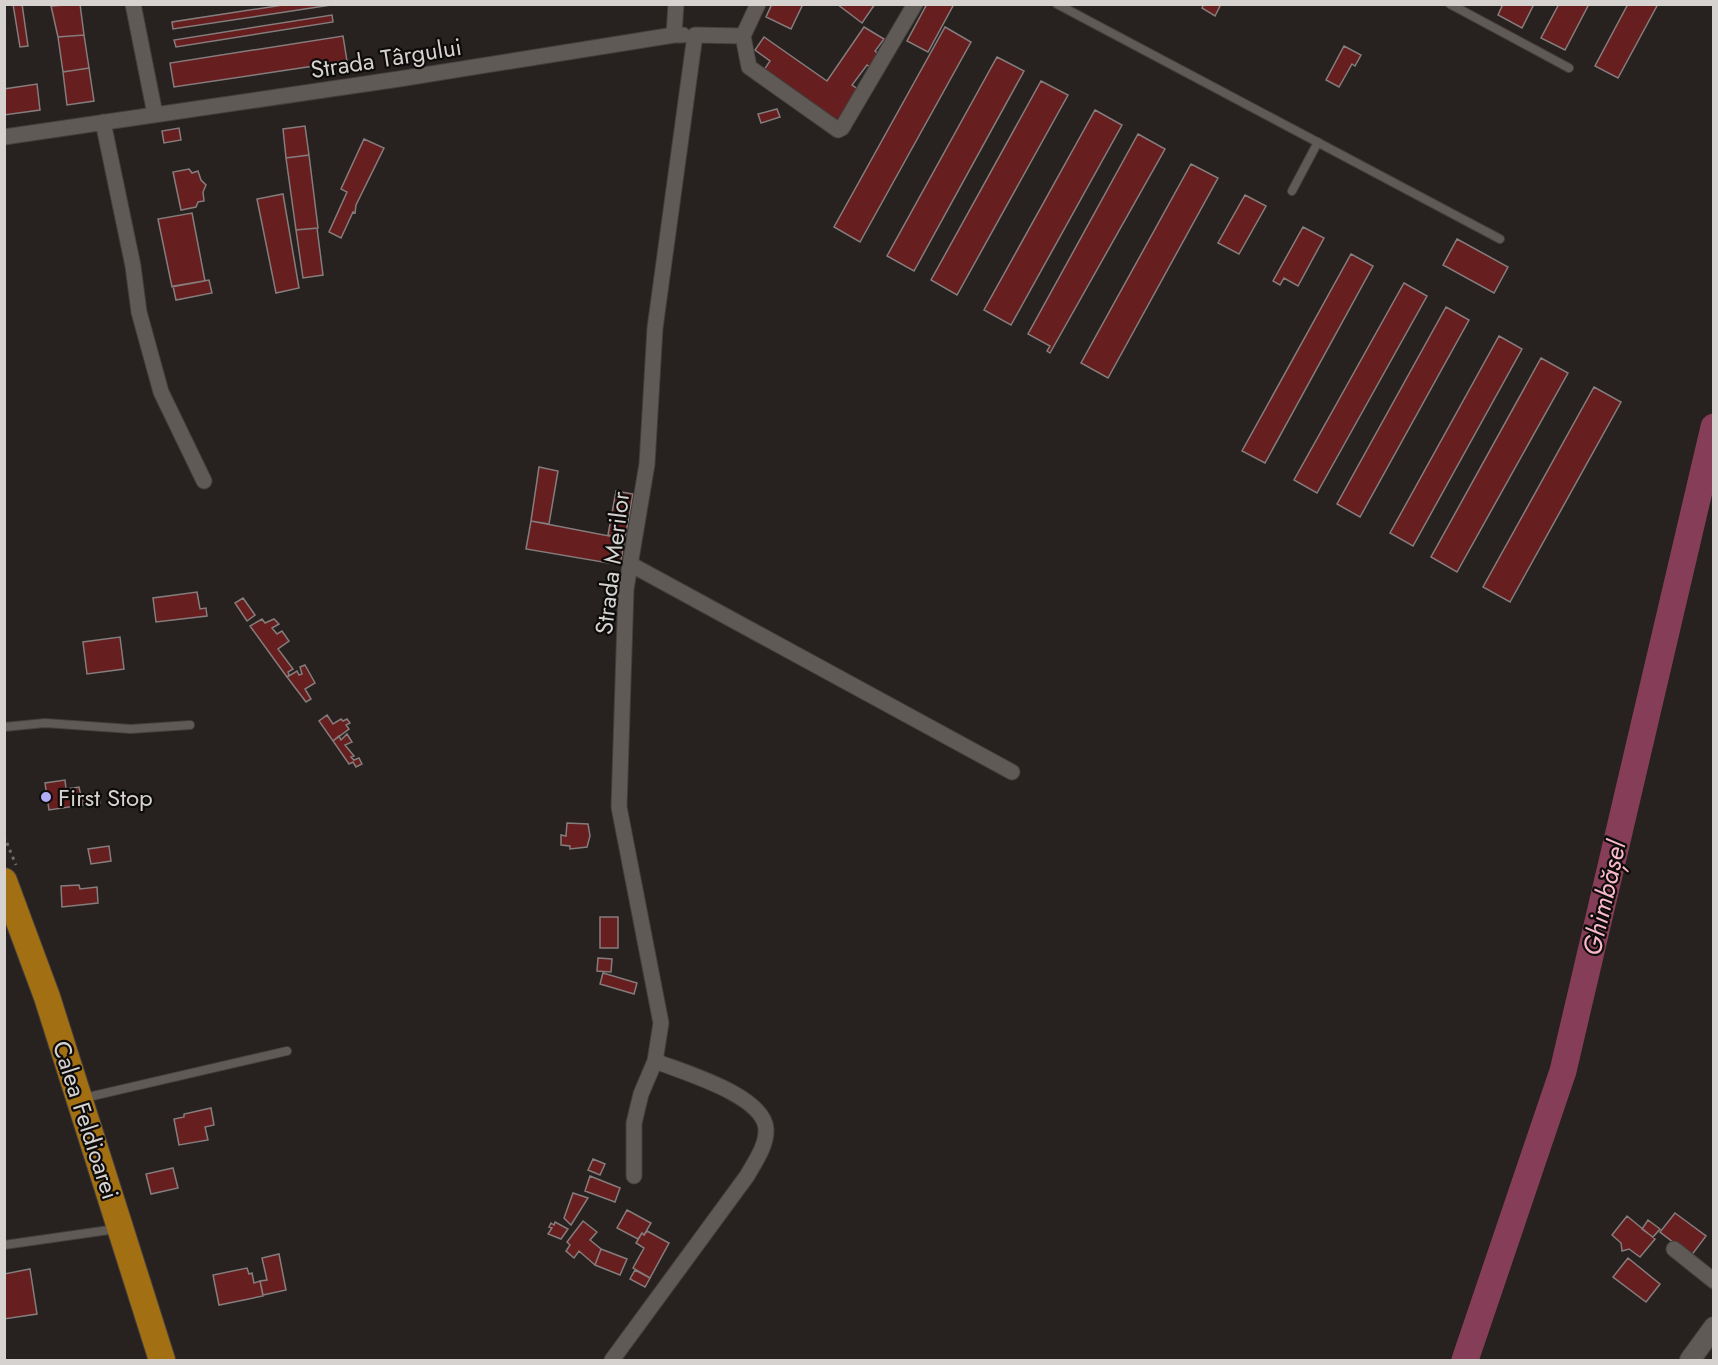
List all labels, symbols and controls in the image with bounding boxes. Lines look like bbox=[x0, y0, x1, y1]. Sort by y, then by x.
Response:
street label: Strada Târgului bbox=[308, 29, 464, 87]
street label: Strada Merilor bbox=[586, 489, 638, 637]
place label: First Stop bbox=[58, 780, 153, 815]
marker: First Stop bbox=[39, 790, 53, 804]
water label: Ghimbășel bbox=[1572, 836, 1636, 959]
street label: Calea Feldioarei bbox=[44, 1036, 128, 1204]

